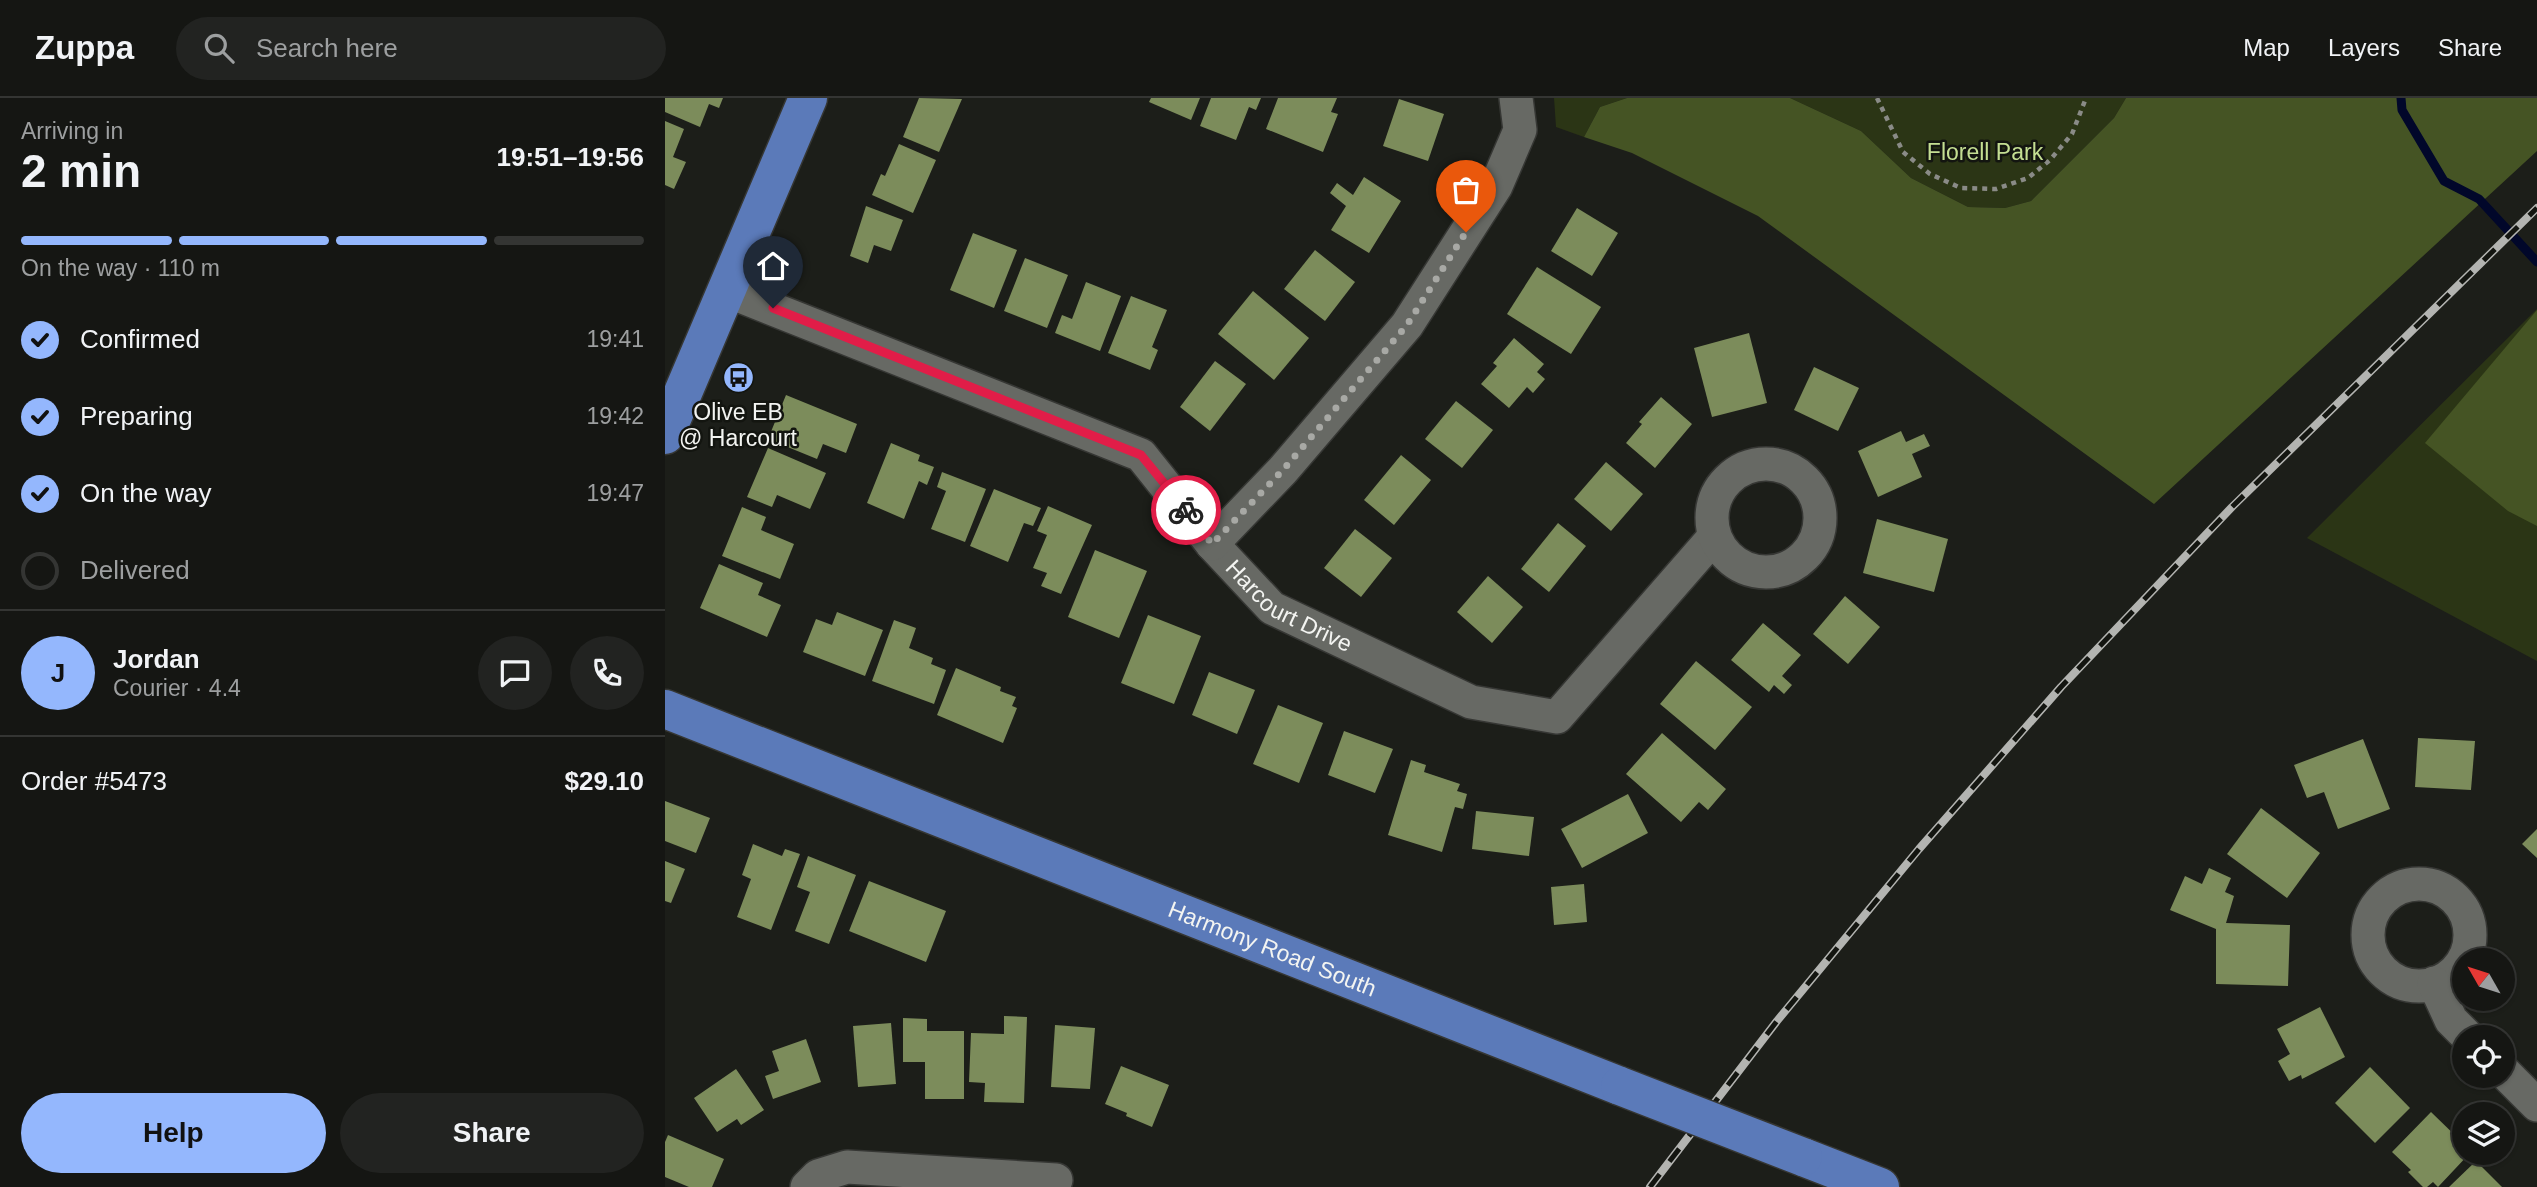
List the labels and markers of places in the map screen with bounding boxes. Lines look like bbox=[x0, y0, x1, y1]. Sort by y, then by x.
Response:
pin bbox=[1436, 160, 1496, 232]
pin bbox=[743, 236, 803, 308]
bus stop icon: Olive EB @ Harcourt bbox=[721, 361, 755, 395]
place label: Olive EB @ Harcourt bbox=[679, 399, 798, 451]

